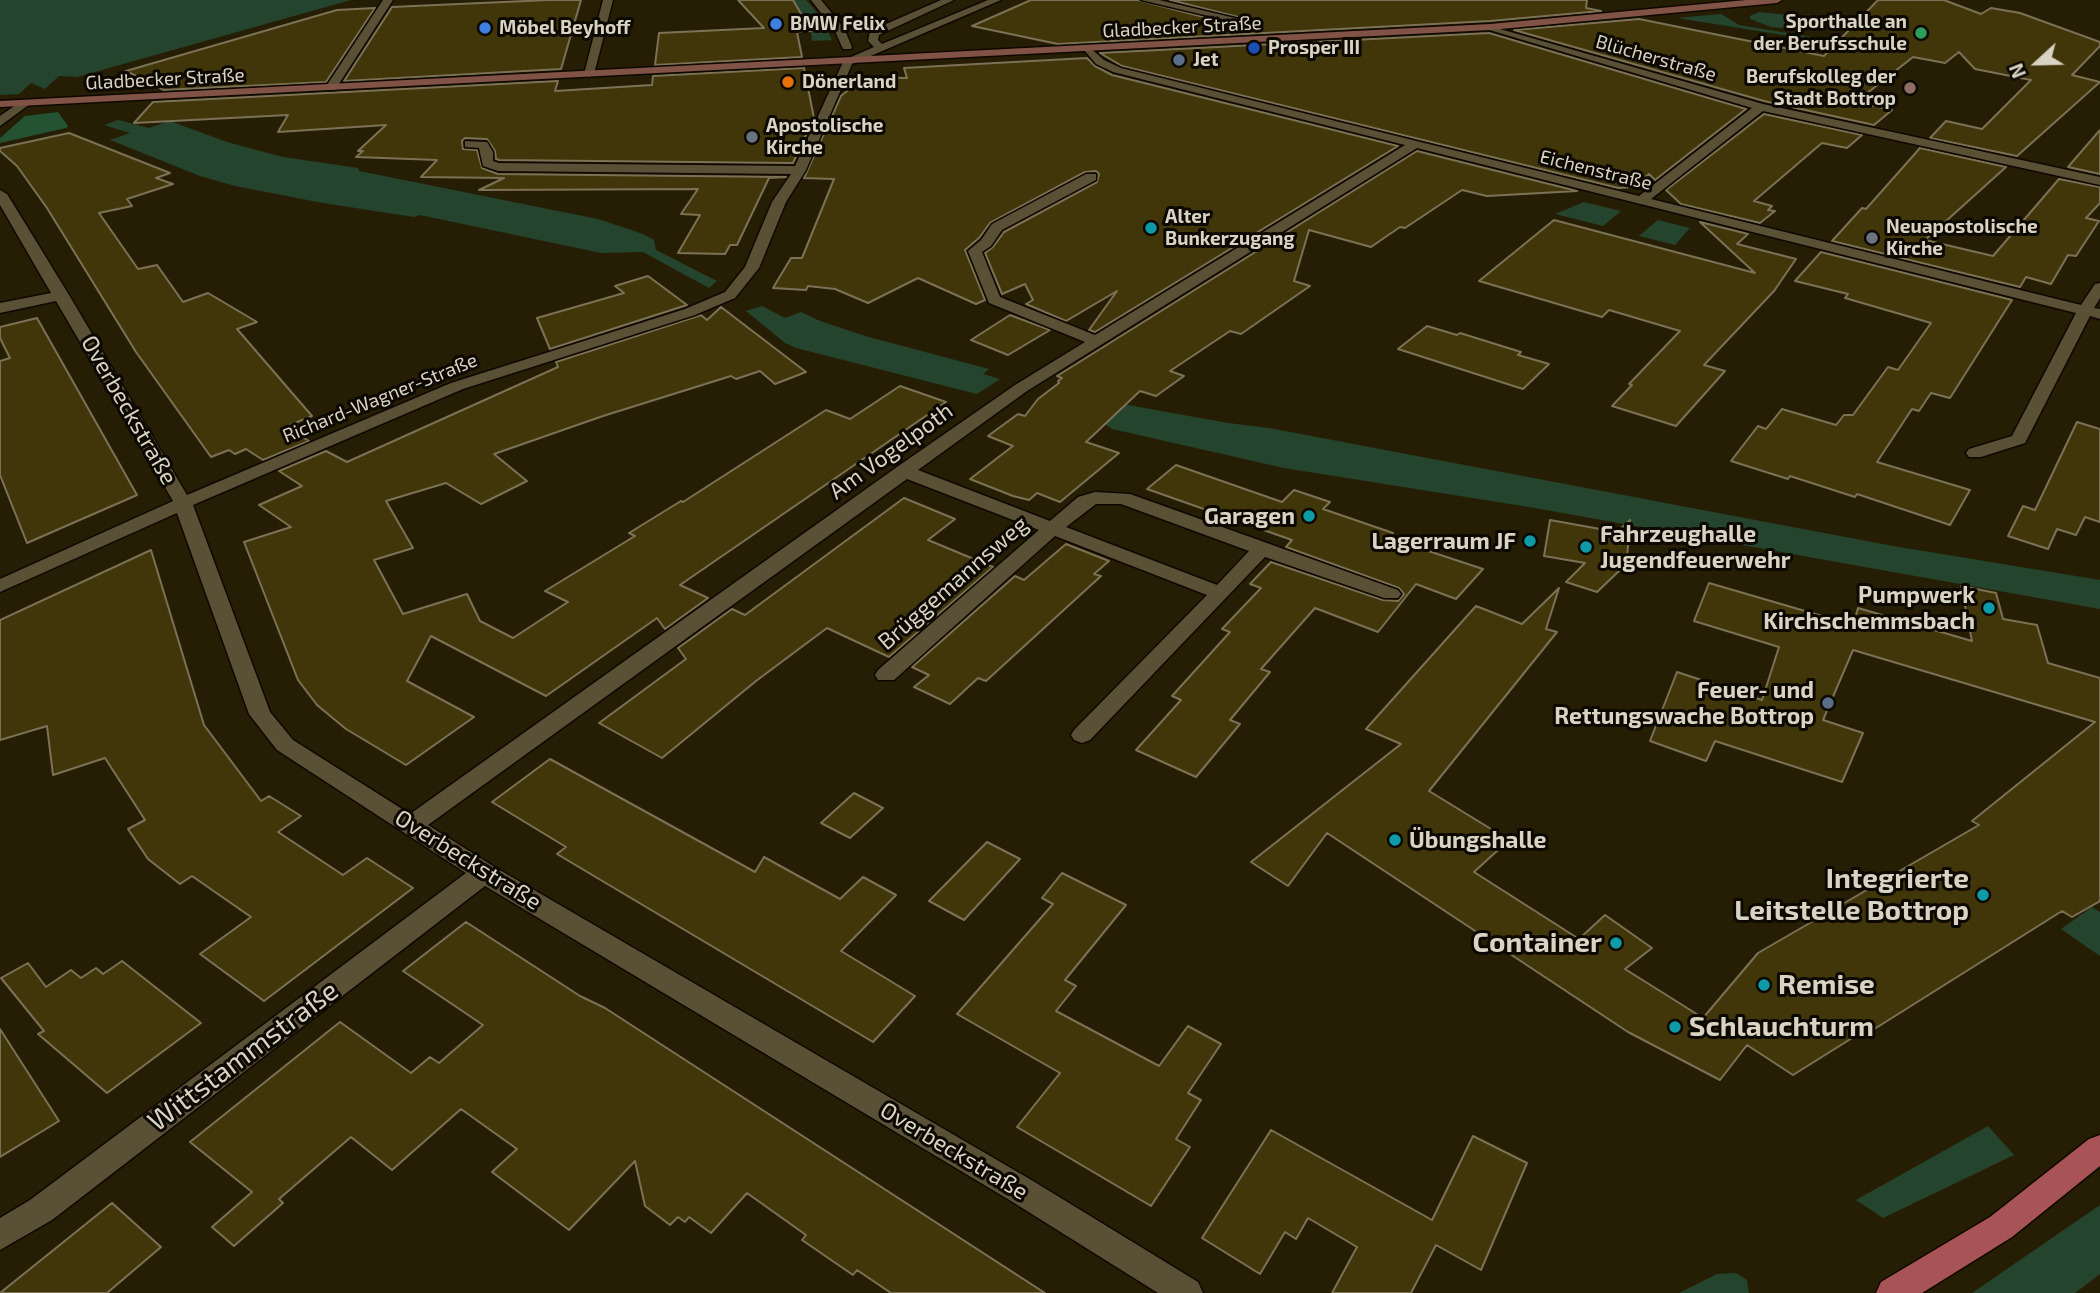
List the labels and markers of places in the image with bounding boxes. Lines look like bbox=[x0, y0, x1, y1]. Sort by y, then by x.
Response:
place label: Sporthalle an der Berufsschule bbox=[1753, 11, 1907, 55]
place label: BMW Felix bbox=[790, 13, 885, 35]
marker: BMW Felix bbox=[768, 16, 784, 32]
place label: Möbel Beyhoff bbox=[499, 17, 630, 39]
marker: Möbel Beyhoff bbox=[477, 20, 493, 36]
marker: Sporthalle an der Berufsschule bbox=[1913, 25, 1929, 41]
place label: Prosper III bbox=[1268, 37, 1360, 59]
marker: Prosper III bbox=[1246, 40, 1262, 56]
place label: Jet bbox=[1193, 49, 1219, 71]
marker: Jet bbox=[1171, 52, 1187, 68]
place label: Berufskolleg der Stadt Bottrop bbox=[1746, 66, 1896, 110]
place label: Dönerland bbox=[802, 71, 896, 93]
marker: Dönerland bbox=[780, 74, 796, 90]
marker: Berufskolleg der Stadt Bottrop bbox=[1902, 80, 1918, 96]
place label: Apostolische Kirche bbox=[766, 115, 883, 159]
marker: Apostolische Kirche bbox=[744, 129, 760, 145]
place label: Alter Bunkerzugang bbox=[1165, 206, 1294, 250]
place label: Neuapostolische Kirche bbox=[1886, 216, 2038, 260]
marker: Alter Bunkerzugang bbox=[1143, 220, 1159, 236]
marker: Neuapostolische Kirche bbox=[1864, 230, 1880, 246]
place label: Garagen bbox=[1204, 502, 1295, 530]
marker: Garagen bbox=[1301, 508, 1317, 524]
place label: Fahrzeughalle Jugendfeuerwehr bbox=[1600, 520, 1791, 574]
place label: Lagerraum JF bbox=[1371, 527, 1516, 555]
marker: Lagerraum JF bbox=[1522, 533, 1538, 549]
marker: Fahrzeughalle Jugendfeuerwehr bbox=[1578, 539, 1594, 555]
place label: Pumpwerk Kirchschemmsbach bbox=[1763, 581, 1975, 635]
marker: Pumpwerk Kirchschemmsbach bbox=[1981, 600, 1997, 616]
place label: Feuer- und Rettungswache Bottrop bbox=[1554, 676, 1814, 730]
marker: Feuer- und Rettungswache Bottrop bbox=[1820, 695, 1836, 711]
place label: Übungshalle bbox=[1409, 826, 1546, 854]
marker: Übungshalle bbox=[1387, 832, 1403, 848]
place label: Integrierte Leitstelle Bottrop bbox=[1734, 862, 1969, 928]
marker: Integrierte Leitstelle Bottrop bbox=[1975, 887, 1991, 903]
place label: Container bbox=[1472, 926, 1602, 960]
marker: Container bbox=[1608, 935, 1624, 951]
place label: Remise bbox=[1778, 968, 1875, 1002]
marker: Remise bbox=[1756, 977, 1772, 993]
place label: Schlauchturm bbox=[1689, 1010, 1874, 1044]
marker: Schlauchturm bbox=[1667, 1019, 1683, 1035]

